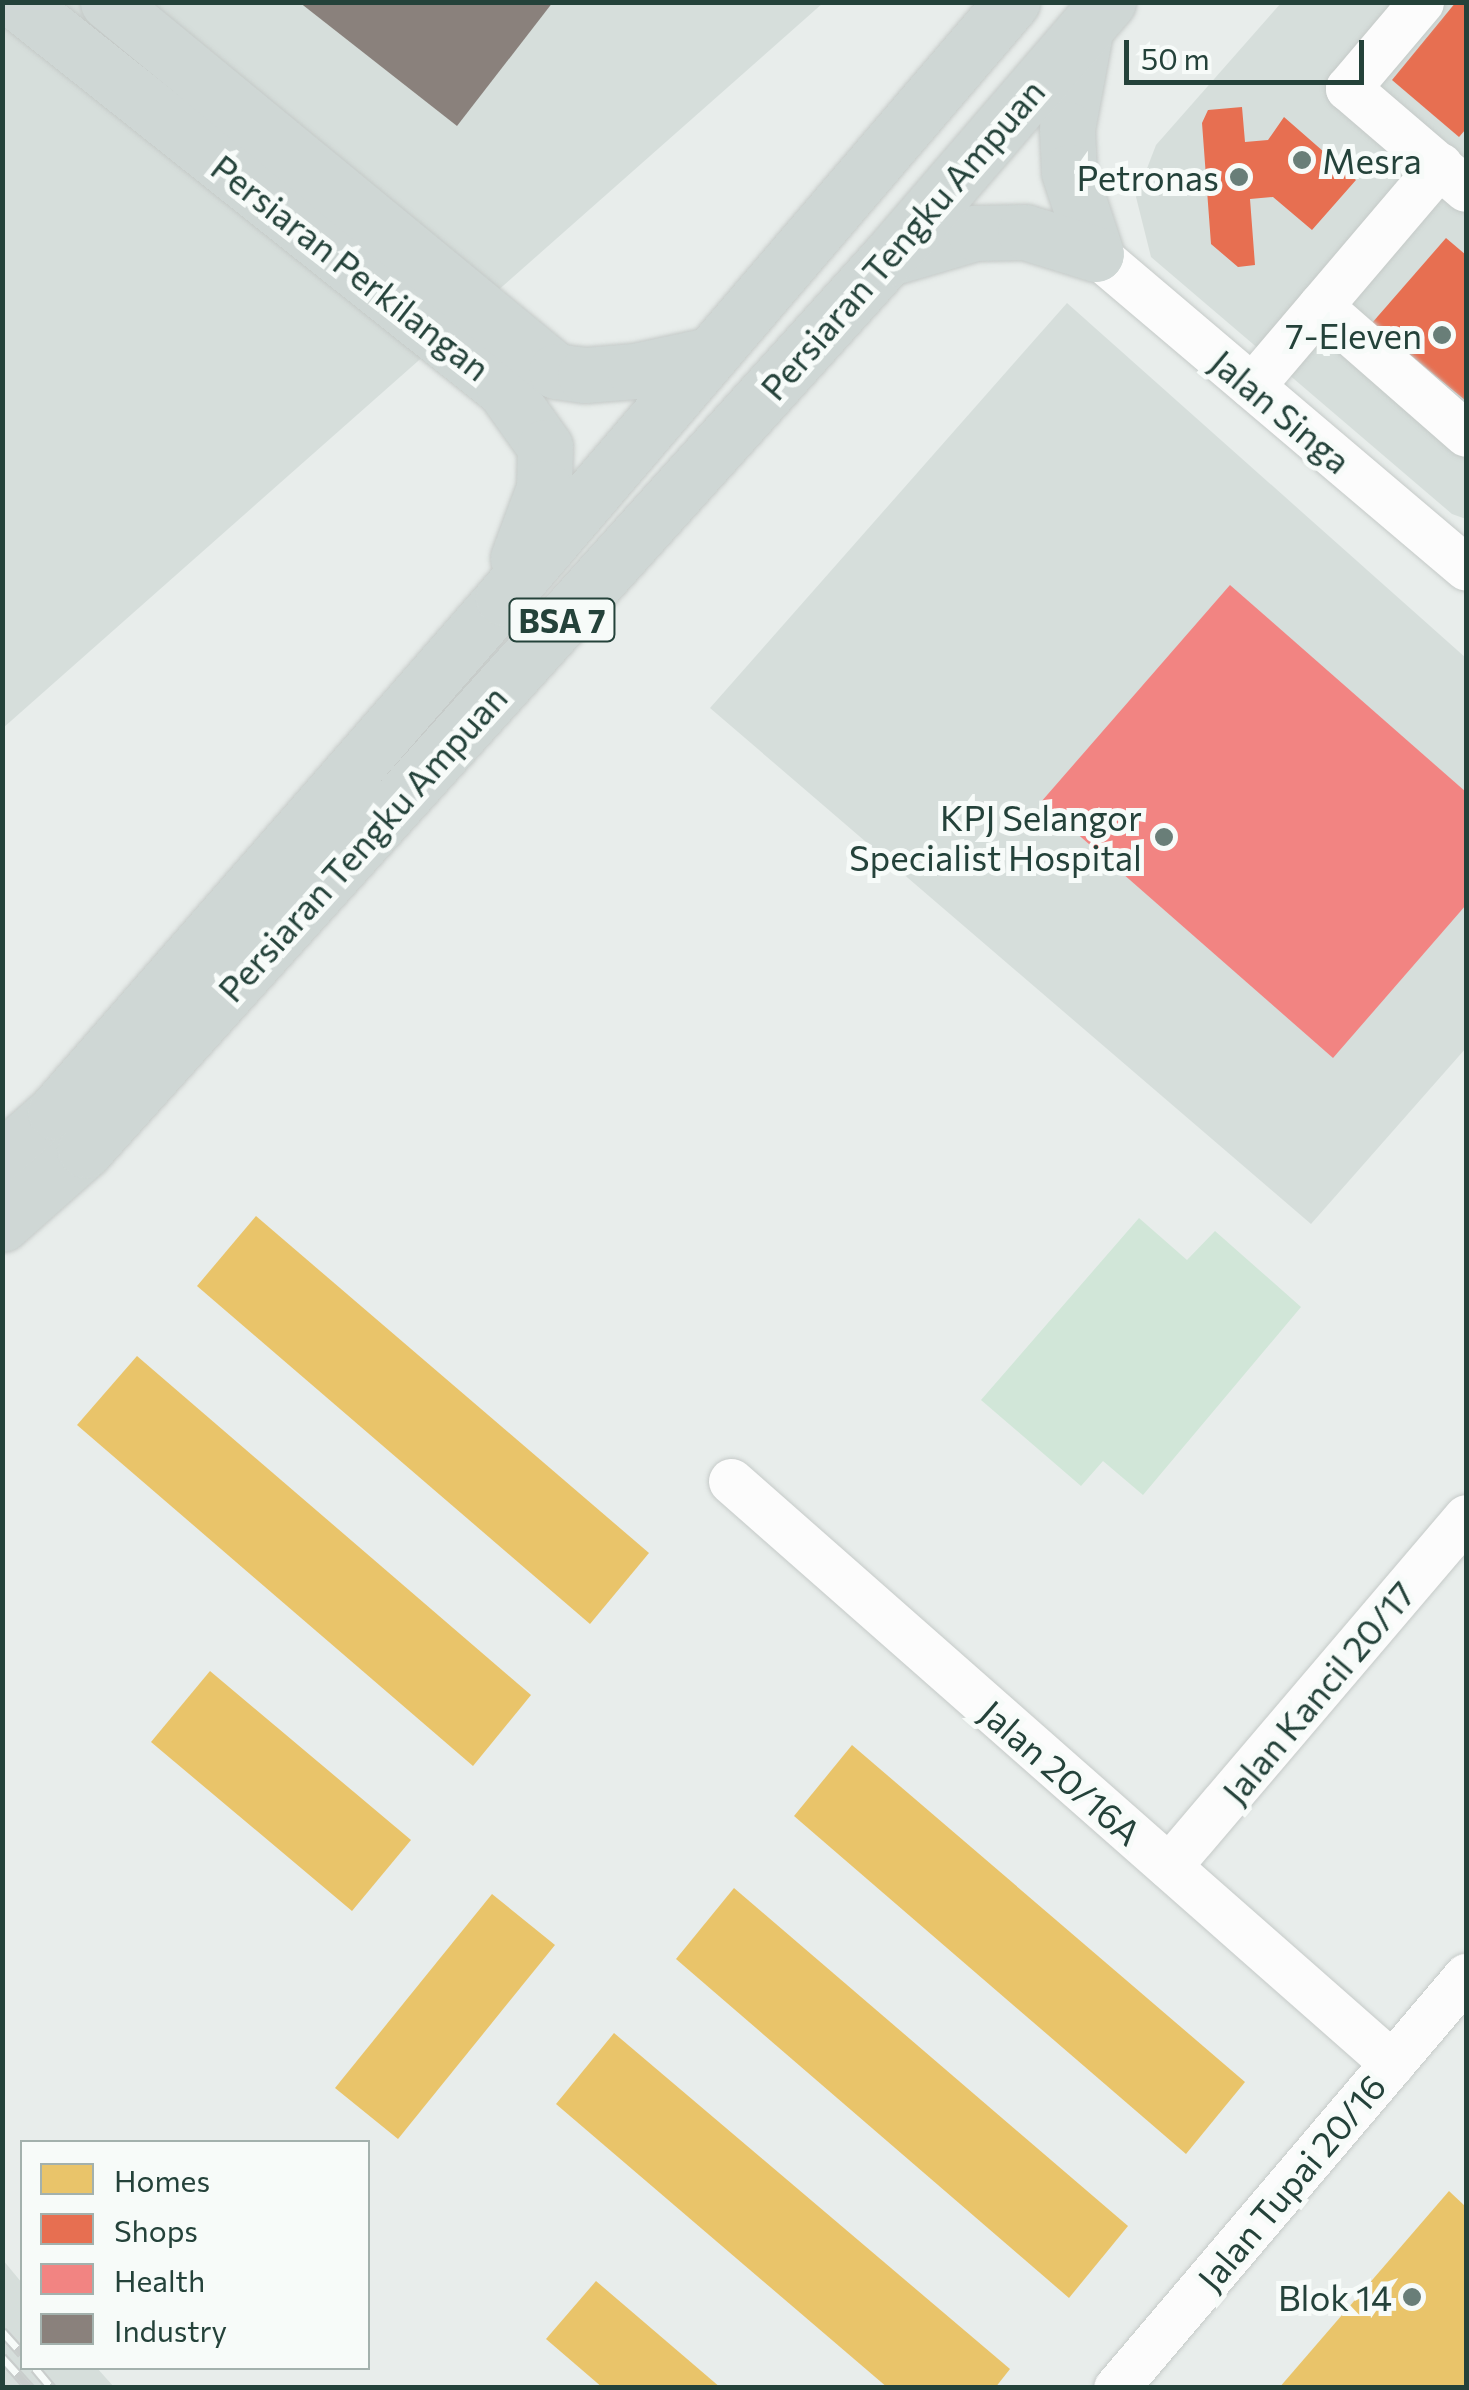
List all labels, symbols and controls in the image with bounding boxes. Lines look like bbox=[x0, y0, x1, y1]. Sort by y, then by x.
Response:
scale bar bbox=[1129, 20, 1369, 82]
text: 50 m bbox=[1141, 39, 1210, 76]
street label: Persiaran Tengku Ampuan bbox=[751, 70, 1053, 408]
place label: Mesra bbox=[1322, 139, 1422, 181]
street label: Persiaran Perkilangan bbox=[204, 145, 498, 389]
marker: Mesra bbox=[1291, 149, 1313, 171]
place label: Petronas bbox=[1077, 156, 1219, 198]
marker: Petronas bbox=[1228, 166, 1250, 188]
place label: 7-Eleven bbox=[1285, 314, 1422, 356]
marker: 7-Eleven bbox=[1431, 324, 1453, 346]
street label: Jalan Singa bbox=[1203, 341, 1359, 481]
road number: BSA 7 bbox=[507, 593, 617, 647]
street label: Persiaran Tengku Ampuan bbox=[209, 676, 515, 1010]
place label: KPJ Selangor Specialist Hospital bbox=[849, 796, 1142, 878]
marker: KPJ Selangor Specialist Hospital bbox=[1151, 824, 1177, 850]
street label: Jalan Kancil 20/17 bbox=[1213, 1573, 1423, 1811]
street label: Jalan 20/16A bbox=[972, 1691, 1150, 1853]
street label: Jalan Tupai 20/16 bbox=[1188, 2065, 1394, 2299]
legend bbox=[20, 2140, 370, 2370]
text: Homes bbox=[114, 2161, 210, 2198]
text: Shops bbox=[114, 2211, 198, 2248]
text: Health bbox=[114, 2261, 205, 2298]
place label: Blok 14 bbox=[1278, 2276, 1392, 2318]
marker: Blok 14 bbox=[1401, 2286, 1423, 2308]
text: Industry bbox=[114, 2311, 227, 2348]

